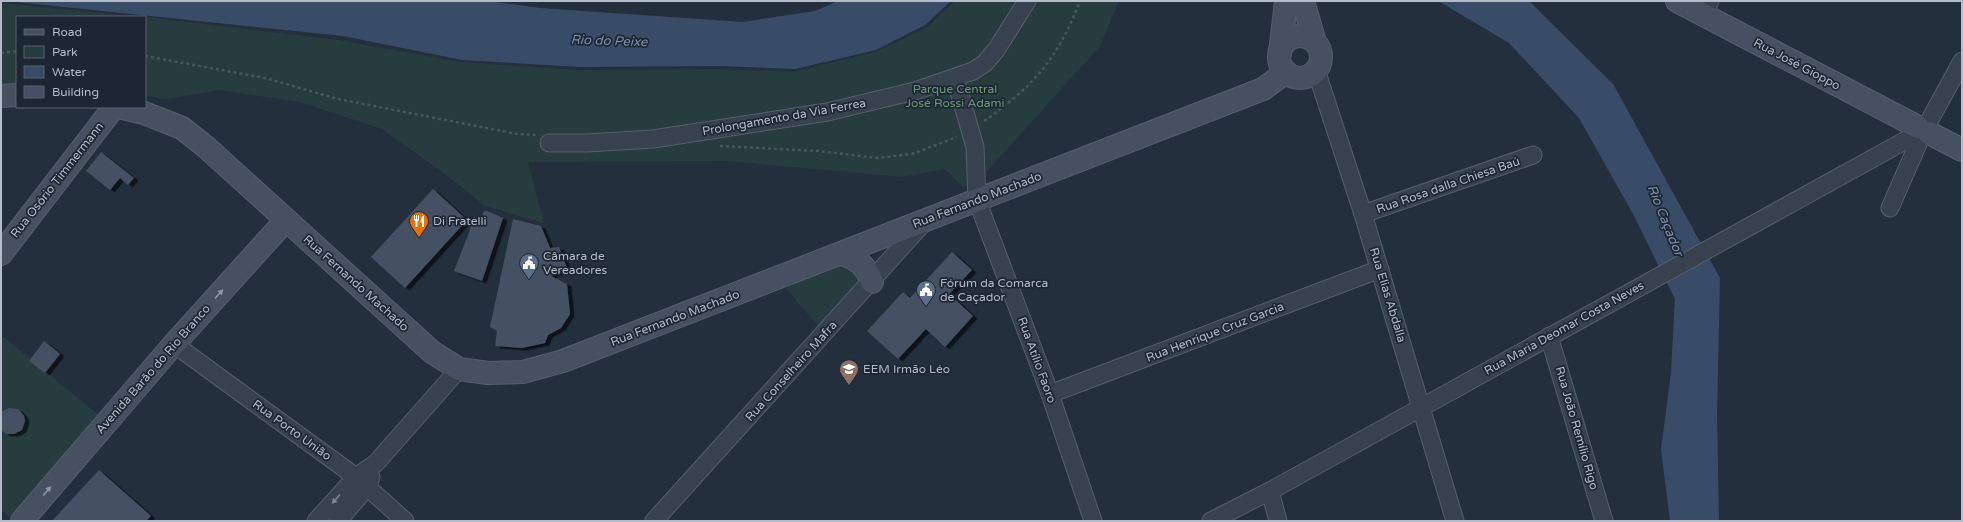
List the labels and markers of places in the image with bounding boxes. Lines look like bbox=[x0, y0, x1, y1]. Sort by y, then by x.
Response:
restaurant icon: Di Fratelli bbox=[408, 210, 430, 238]
place label: Di Fratelli bbox=[433, 214, 486, 228]
place label: Câmara de Vereadores bbox=[543, 249, 607, 277]
public building icon: Câmara de Vereadores bbox=[518, 252, 540, 280]
place label: Fórum da Comarca de Caçador bbox=[940, 276, 1048, 304]
public building icon: Fórum da Comarca de Caçador bbox=[915, 279, 937, 307]
school or university icon: EEM Irmão Léo bbox=[838, 358, 860, 386]
place label: EEM Irmão Léo bbox=[863, 362, 950, 376]

